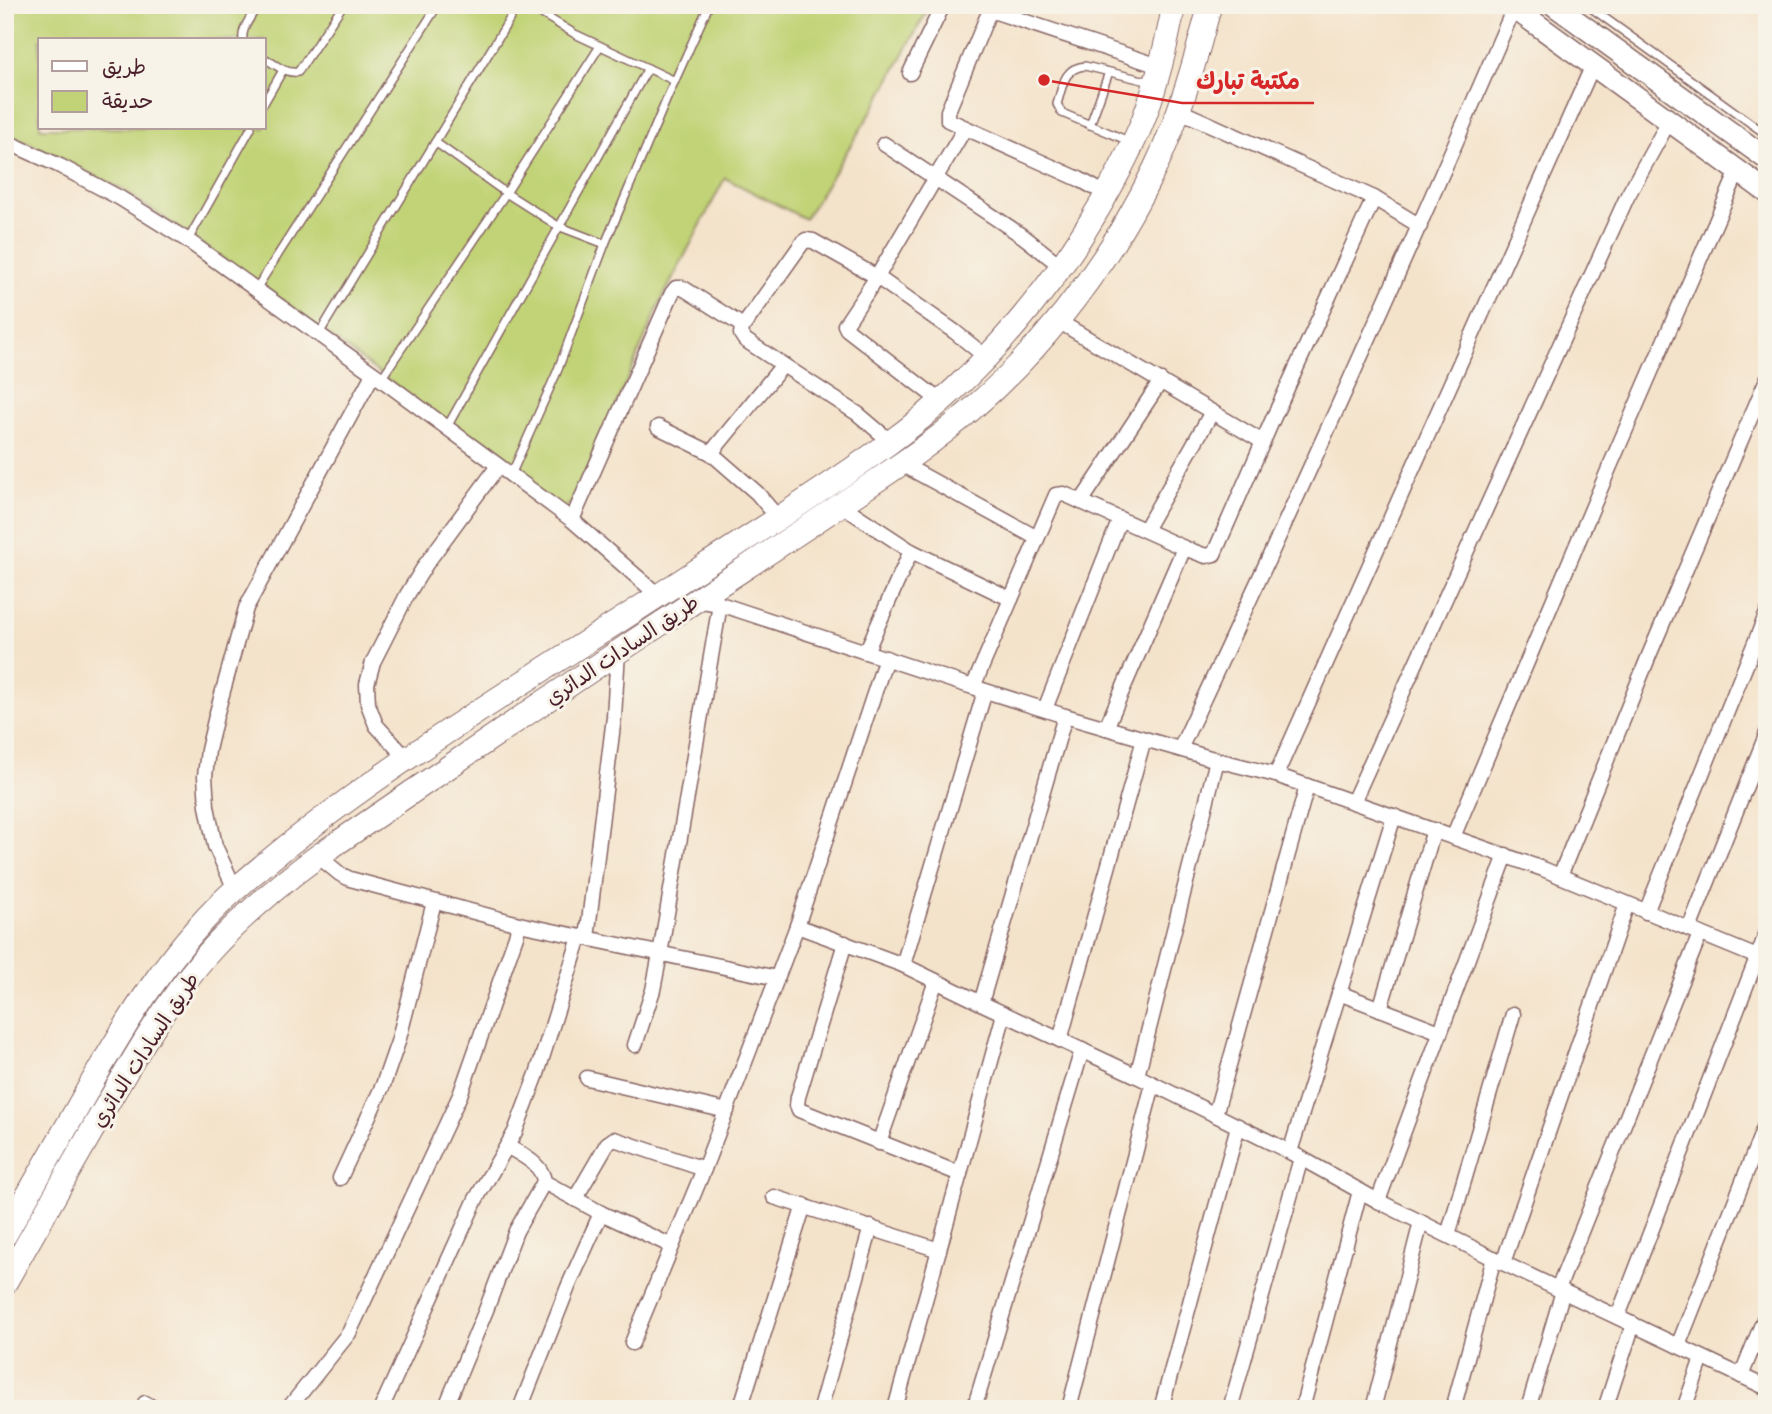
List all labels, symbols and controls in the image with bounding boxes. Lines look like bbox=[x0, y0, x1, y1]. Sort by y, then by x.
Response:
legend bbox=[38, 38, 266, 130]
text: طريق bbox=[102, 55, 146, 80]
callout: مكتبة تبارك bbox=[1182, 59, 1314, 103]
text: مكتبة تبارك bbox=[1196, 68, 1300, 96]
text: حديقة bbox=[102, 89, 153, 114]
street label: طريق السادات الدائري bbox=[541, 590, 705, 713]
street label: طريق السادات الدائري bbox=[86, 968, 206, 1133]

